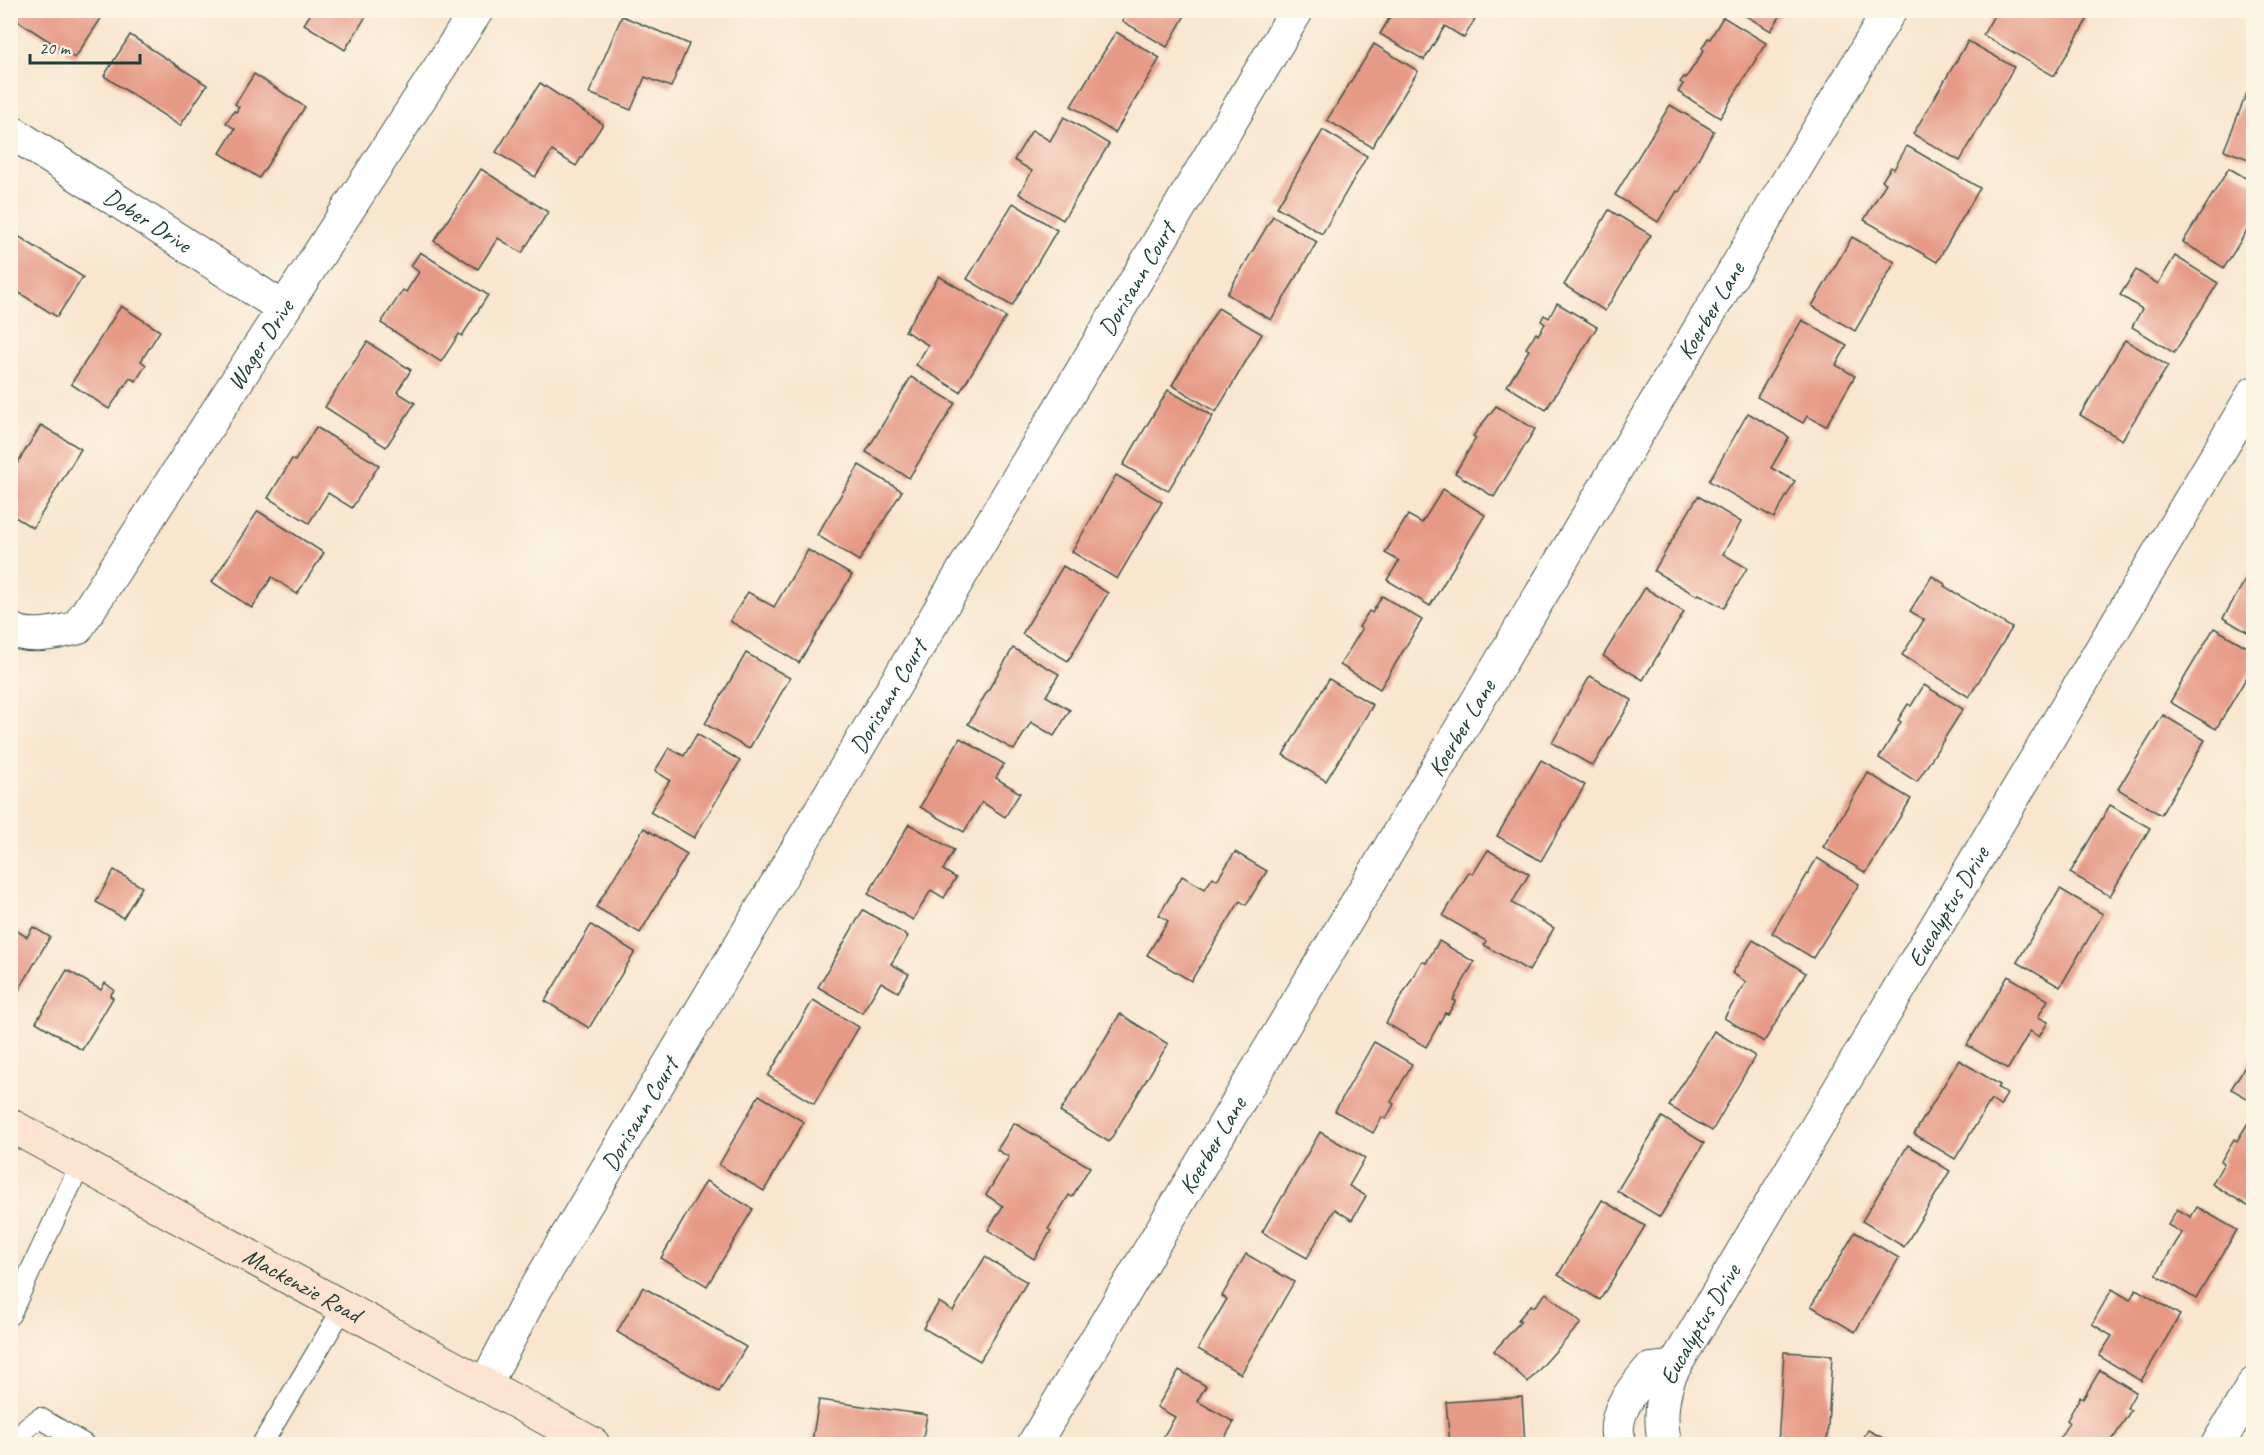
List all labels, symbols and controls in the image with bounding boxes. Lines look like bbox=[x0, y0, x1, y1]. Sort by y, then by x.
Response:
scale bar bbox=[30, 27, 140, 65]
text: 20 m bbox=[39, 37, 72, 59]
street label: Dober Drive bbox=[98, 181, 199, 261]
street label: Dorisann Court bbox=[1092, 214, 1184, 341]
street label: Koerber Lane bbox=[1670, 255, 1752, 365]
street label: Wager Drive bbox=[220, 292, 302, 395]
street label: Dorisann Court bbox=[843, 632, 935, 759]
street label: Koerber Lane bbox=[1421, 672, 1503, 782]
street label: Eucalyptus Drive bbox=[1901, 839, 1997, 972]
street label: Dorisann Court bbox=[594, 1050, 686, 1176]
street label: Koerber Lane bbox=[1172, 1089, 1254, 1199]
street label: Mackenzie Road bbox=[238, 1241, 369, 1331]
street label: Eucalyptus Drive bbox=[1653, 1257, 1748, 1389]

